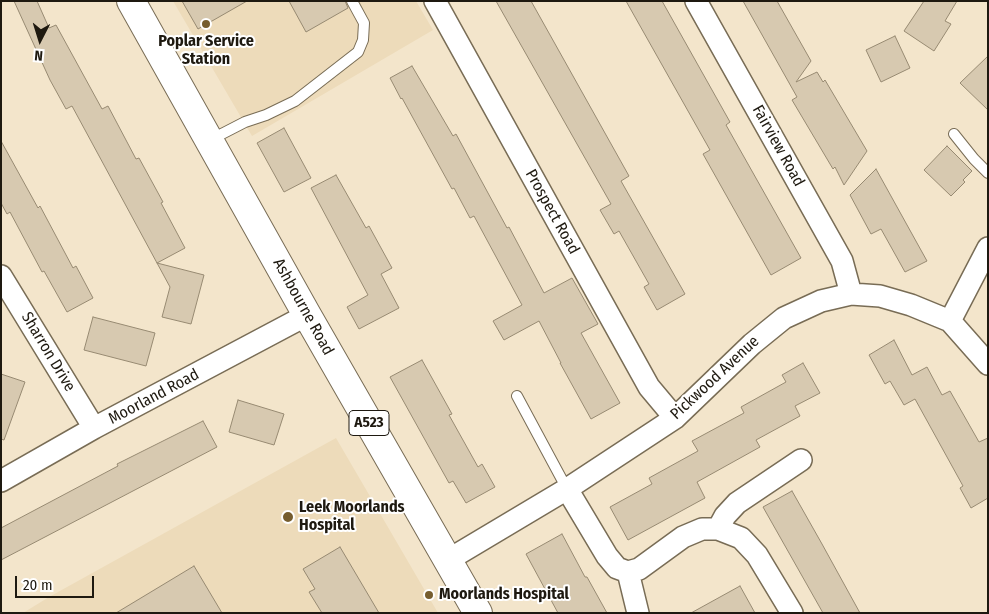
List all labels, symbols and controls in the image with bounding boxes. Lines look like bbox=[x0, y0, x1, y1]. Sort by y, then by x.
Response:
north arrow bbox=[15, 15, 65, 65]
marker: Poplar Service Station bbox=[200, 18, 212, 30]
place label: Poplar Service Station bbox=[158, 32, 254, 70]
text: N bbox=[34, 47, 44, 64]
street label: Fairview Road bbox=[748, 102, 808, 190]
street label: Prospect Road bbox=[521, 166, 583, 258]
street label: Ashbourne Road bbox=[268, 255, 338, 359]
street label: Sharron Drive bbox=[17, 309, 79, 395]
street label: Pickwood Avenue bbox=[667, 332, 763, 424]
street label: Moorland Road bbox=[105, 365, 203, 429]
road number: A523 bbox=[349, 410, 389, 436]
place label: Leek Moorlands Hospital bbox=[299, 498, 405, 536]
marker: Leek Moorlands Hospital bbox=[281, 510, 295, 524]
scale bar bbox=[18, 566, 96, 598]
text: 20 m bbox=[23, 576, 53, 594]
place label: Moorlands Hospital bbox=[439, 585, 569, 605]
marker: Moorlands Hospital bbox=[423, 589, 435, 601]

